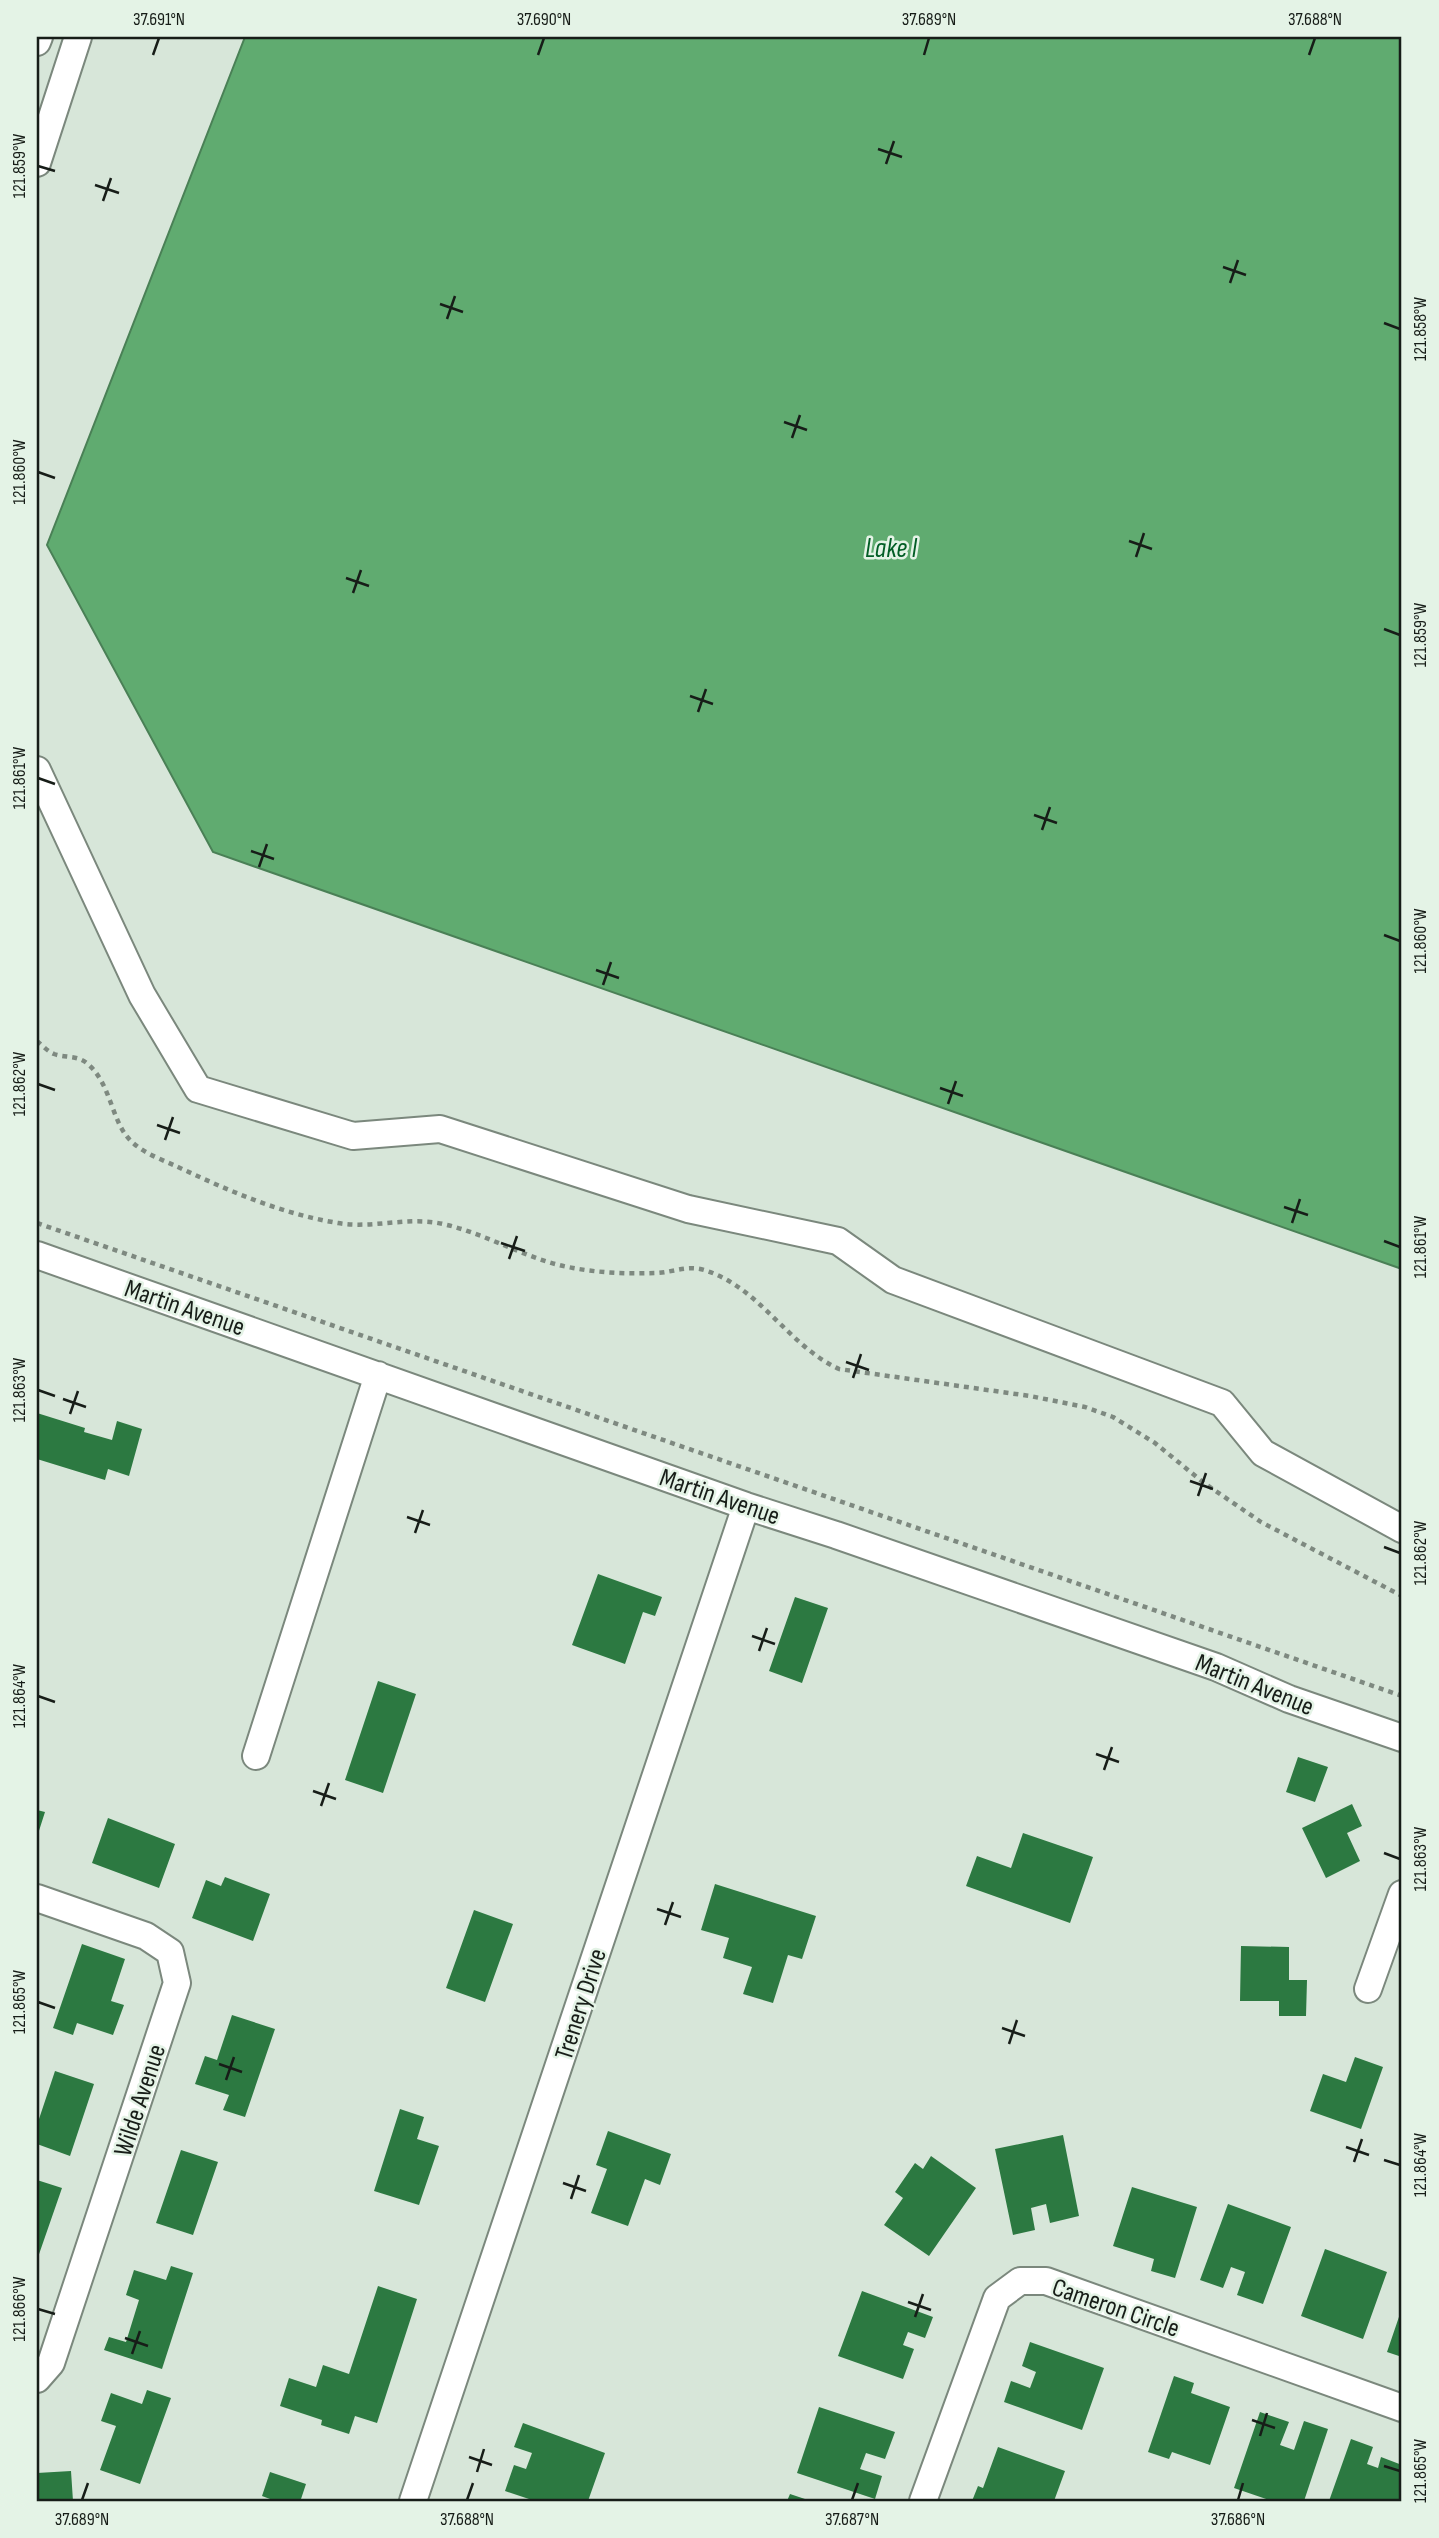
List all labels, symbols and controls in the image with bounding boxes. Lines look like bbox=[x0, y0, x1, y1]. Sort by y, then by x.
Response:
text: 37.691°N bbox=[133, 9, 185, 30]
text: 37.690°N bbox=[517, 9, 571, 30]
text: 37.689°N bbox=[902, 9, 956, 30]
text: 37.688°N bbox=[1288, 9, 1342, 30]
text: 121.859°W bbox=[9, 134, 30, 198]
text: 121.858°W bbox=[1410, 297, 1431, 361]
text: 121.860°W bbox=[9, 439, 30, 504]
water label: Lake I bbox=[865, 532, 917, 565]
text: 121.859°W bbox=[1410, 603, 1431, 667]
text: 121.861°W bbox=[9, 747, 30, 809]
text: 121.860°W bbox=[1410, 908, 1431, 973]
text: 121.862°W bbox=[9, 1051, 30, 1116]
text: 121.861°W bbox=[1410, 1216, 1431, 1278]
street label: Martin Avenue bbox=[120, 1273, 249, 1343]
text: 121.863°W bbox=[9, 1357, 30, 1422]
street label: Martin Avenue bbox=[655, 1462, 784, 1532]
text: 121.862°W bbox=[1410, 1520, 1431, 1585]
street label: Martin Avenue bbox=[1191, 1648, 1318, 1723]
text: 121.864°W bbox=[9, 1664, 30, 1728]
text: 121.863°W bbox=[1410, 1826, 1431, 1891]
street label: Trenery Drive bbox=[549, 1945, 614, 2064]
text: 121.865°W bbox=[9, 1970, 30, 2034]
street label: Wilde Avenue bbox=[108, 2041, 173, 2160]
text: 121.864°W bbox=[1410, 2133, 1431, 2197]
street label: Cameron Circle bbox=[1048, 2272, 1183, 2345]
text: 121.866°W bbox=[9, 2276, 30, 2341]
text: 121.865°W bbox=[1410, 2439, 1431, 2503]
text: 37.689°N bbox=[55, 2509, 109, 2530]
text: 37.688°N bbox=[440, 2509, 494, 2530]
text: 37.687°N bbox=[825, 2509, 879, 2530]
text: 37.686°N bbox=[1211, 2509, 1265, 2530]

